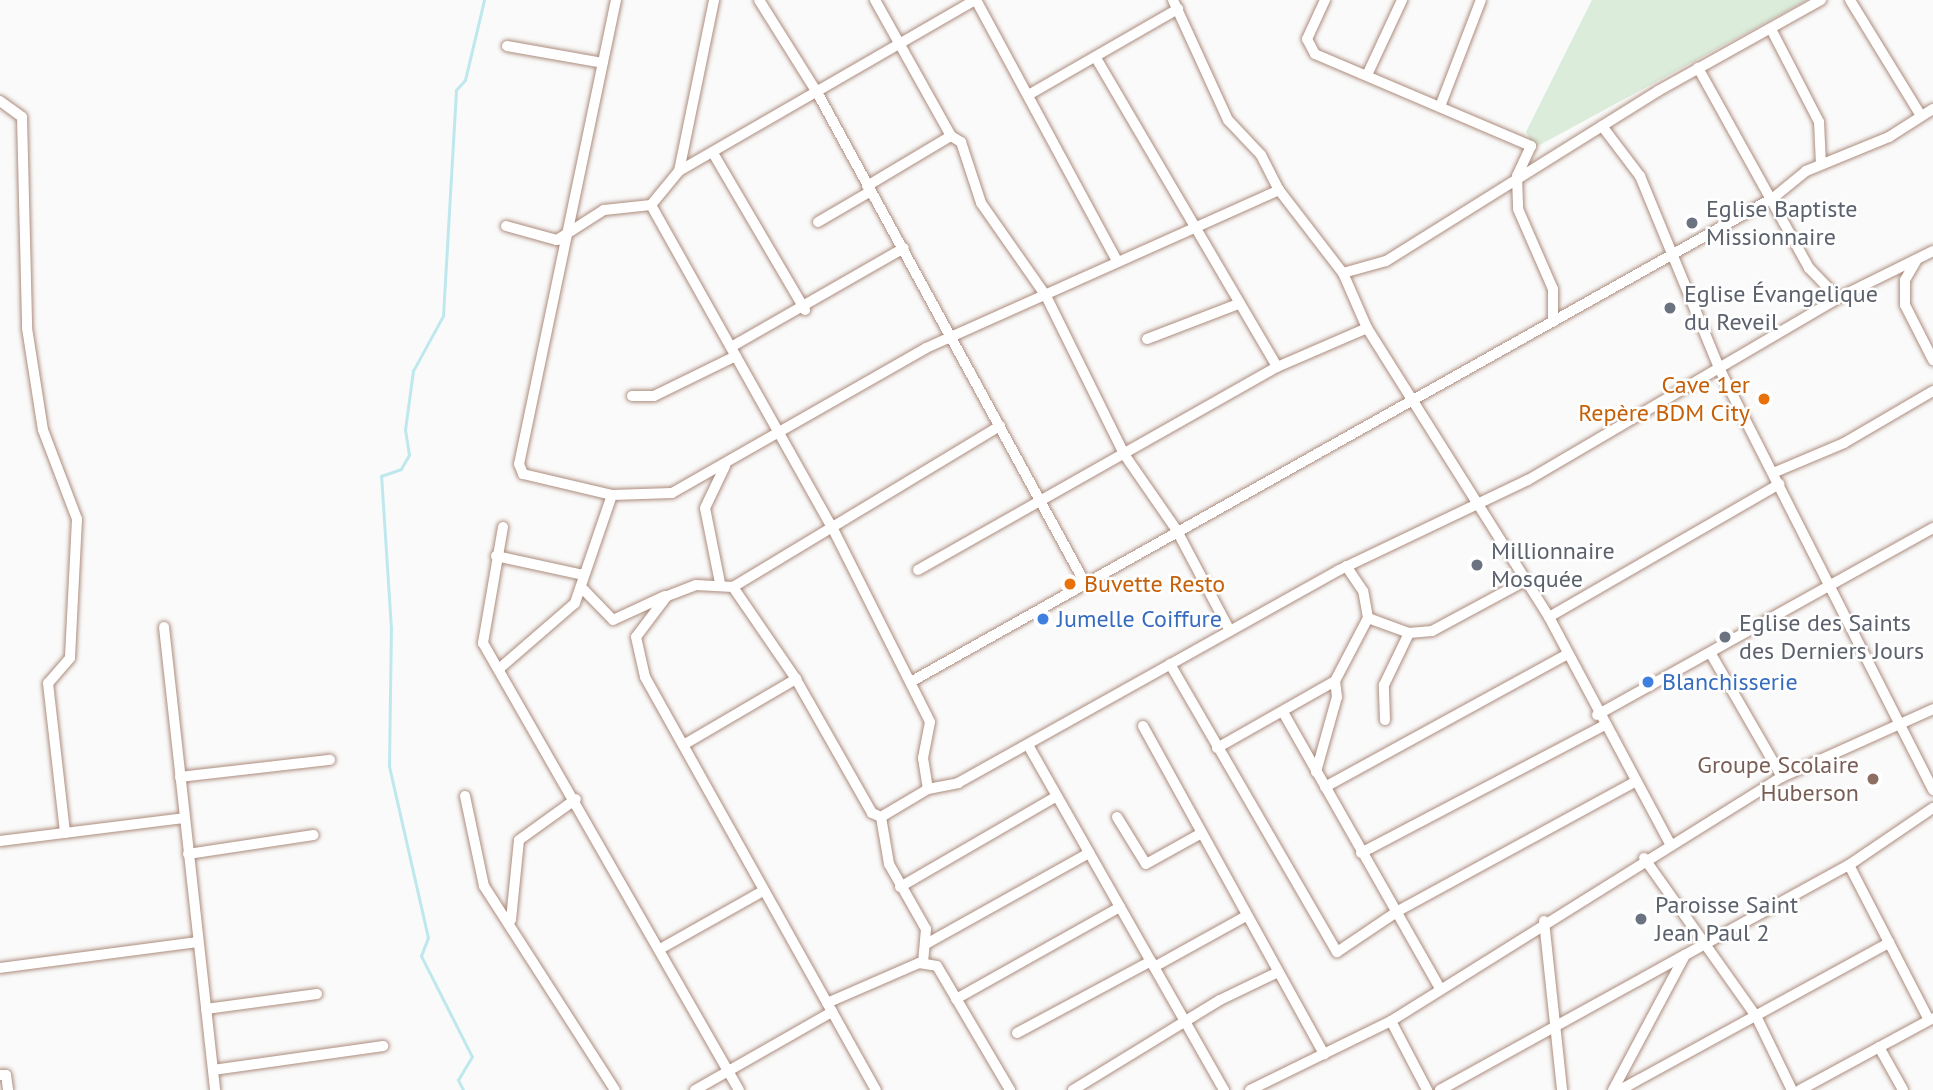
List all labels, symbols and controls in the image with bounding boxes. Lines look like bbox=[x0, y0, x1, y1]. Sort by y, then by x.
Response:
place label: Eglise Baptiste Missionnaire bbox=[1706, 195, 1858, 251]
marker: Eglise Baptiste Missionnaire bbox=[1684, 215, 1700, 231]
place label: Eglise Évangelique du Reveil bbox=[1684, 280, 1878, 336]
marker: Eglise Évangelique du Reveil bbox=[1662, 300, 1678, 316]
place label: Cave 1er Repère BDM City bbox=[1578, 371, 1750, 427]
marker: Cave 1er Repère BDM City bbox=[1756, 391, 1772, 407]
place label: Millionnaire Mosquée bbox=[1491, 537, 1615, 593]
marker: Millionnaire Mosquée bbox=[1469, 557, 1485, 573]
place label: Buvette Resto bbox=[1084, 570, 1225, 598]
marker: Buvette Resto bbox=[1062, 576, 1078, 592]
place label: Jumelle Coiffure bbox=[1057, 605, 1222, 633]
place label: Eglise des Saints des Derniers Jours bbox=[1739, 609, 1924, 665]
marker: Jumelle Coiffure bbox=[1035, 611, 1051, 627]
marker: Eglise des Saints des Derniers Jours bbox=[1717, 629, 1733, 645]
place label: Blanchisserie bbox=[1662, 668, 1798, 696]
marker: Blanchisserie bbox=[1640, 674, 1656, 690]
place label: Groupe Scolaire Huberson bbox=[1697, 751, 1859, 807]
marker: Groupe Scolaire Huberson bbox=[1865, 771, 1881, 787]
place label: Paroisse Saint Jean Paul 2 bbox=[1655, 891, 1798, 947]
marker: Paroisse Saint Jean Paul 2 bbox=[1633, 911, 1649, 927]

